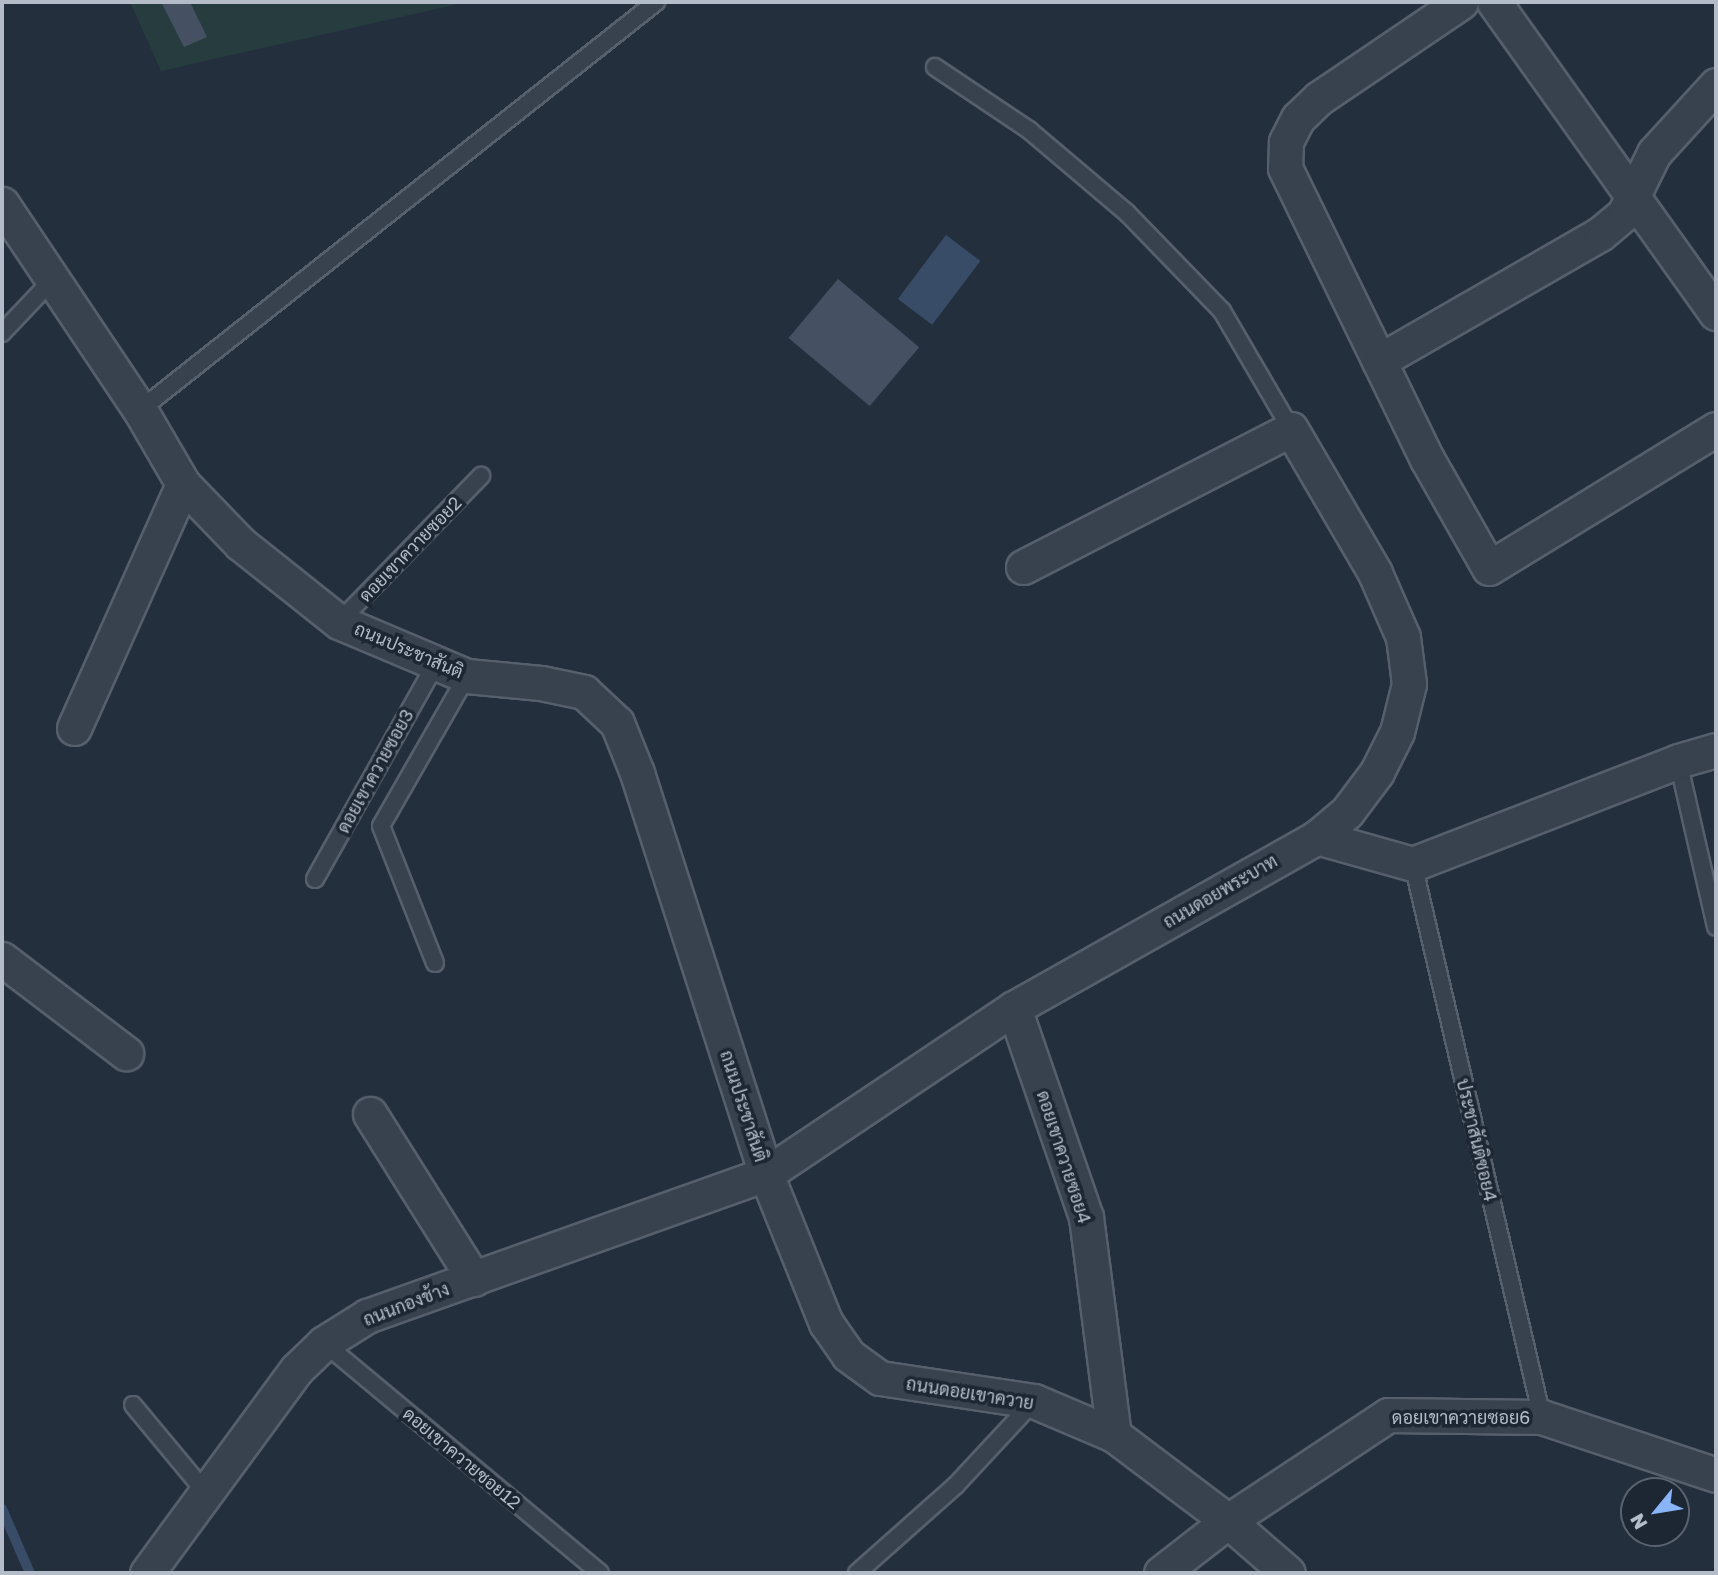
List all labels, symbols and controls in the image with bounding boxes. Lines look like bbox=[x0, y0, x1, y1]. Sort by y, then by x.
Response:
street label: ดอยเขาควายซอย2 bbox=[354, 492, 466, 606]
street label: ถนนประชาสันติ bbox=[351, 617, 467, 683]
street label: ดอยเขาควายซอย3 bbox=[332, 705, 418, 837]
street label: ถนนดอยพระบาท bbox=[1159, 850, 1281, 932]
street label: ถนนประชาสันติ bbox=[716, 1048, 772, 1164]
street label: ประชาสันติซอย4 bbox=[1452, 1076, 1502, 1204]
street label: ดอยเขาควายซอย4 bbox=[1032, 1088, 1096, 1226]
street label: ถนนกองช้าง bbox=[360, 1278, 452, 1330]
street label: ถนนดอยเขาควาย bbox=[905, 1372, 1035, 1414]
street label: ดอยเขาควายซอย12 bbox=[399, 1403, 525, 1513]
street label: ดอยเขาควายซอย6 bbox=[1392, 1406, 1530, 1428]
north arrow bbox=[1620, 1477, 1690, 1547]
text: N bbox=[1625, 1510, 1652, 1534]

